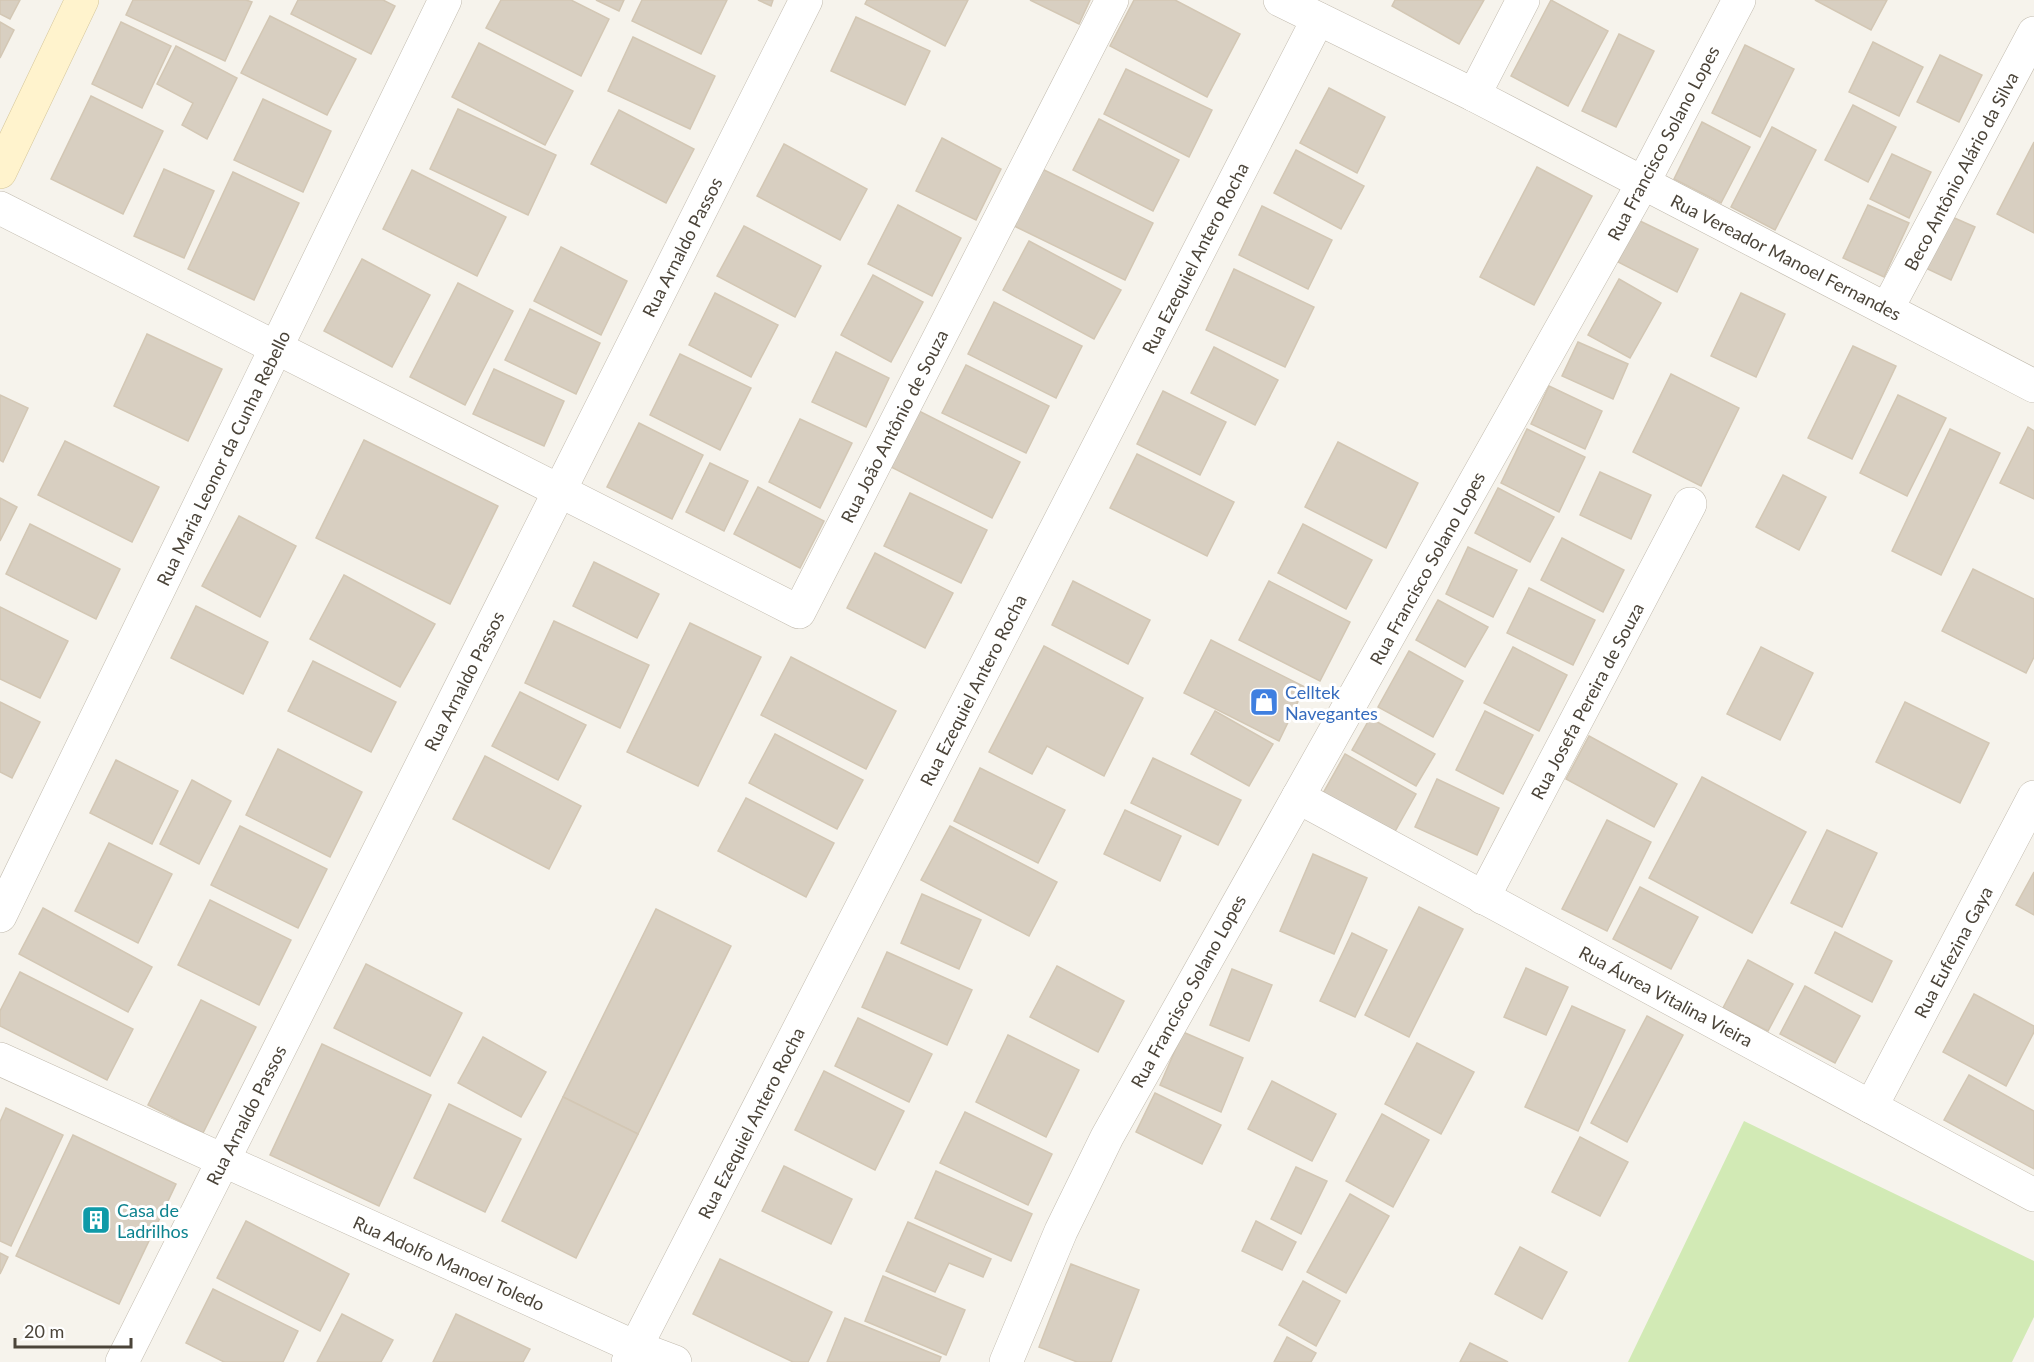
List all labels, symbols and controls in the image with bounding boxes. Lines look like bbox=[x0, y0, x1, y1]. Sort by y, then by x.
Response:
street label: Rua Francisco Solano Lopes bbox=[1602, 42, 1724, 244]
street label: Beco Antônio Alário da Silva bbox=[1899, 68, 2023, 274]
street label: Rua Ezequiel Antero Rocha bbox=[1137, 159, 1253, 357]
street label: Rua Arnaldo Passos bbox=[637, 173, 727, 321]
street label: Rua Vereador Manoel Fernandes bbox=[1667, 189, 1905, 325]
street label: Rua João Antônio de Souza bbox=[836, 326, 952, 526]
street label: Rua Maria Leonor da Cunha Rebello bbox=[151, 327, 295, 589]
street label: Rua Francisco Solano Lopes bbox=[1365, 467, 1489, 668]
street label: Rua Ezequiel Antero Rocha bbox=[915, 591, 1031, 789]
street label: Rua Josefa Pereira de Souza bbox=[1526, 599, 1648, 803]
street label: Rua Arnaldo Passos bbox=[419, 607, 509, 755]
place label: Celltek Navegantes bbox=[1285, 681, 1378, 724]
shop icon: Celltek Navegantes bbox=[1248, 686, 1280, 718]
street label: Rua Eufezina Gaya bbox=[1909, 882, 1997, 1022]
street label: Rua Francisco Solano Lopes bbox=[1126, 890, 1250, 1091]
street label: Rua Áurea Vitalina Vieira bbox=[1575, 941, 1757, 1051]
street label: Rua Ezequiel Antero Rocha bbox=[693, 1024, 809, 1222]
street label: Rua Arnaldo Passos bbox=[201, 1041, 291, 1189]
place label: Casa de Ladrilhos bbox=[117, 1199, 189, 1242]
building icon: Casa de Ladrilhos bbox=[80, 1204, 112, 1236]
street label: Rua Adolfo Manoel Toledo bbox=[350, 1211, 548, 1315]
scale bar bbox=[15, 1311, 130, 1349]
text: 20 m bbox=[24, 1320, 64, 1342]

